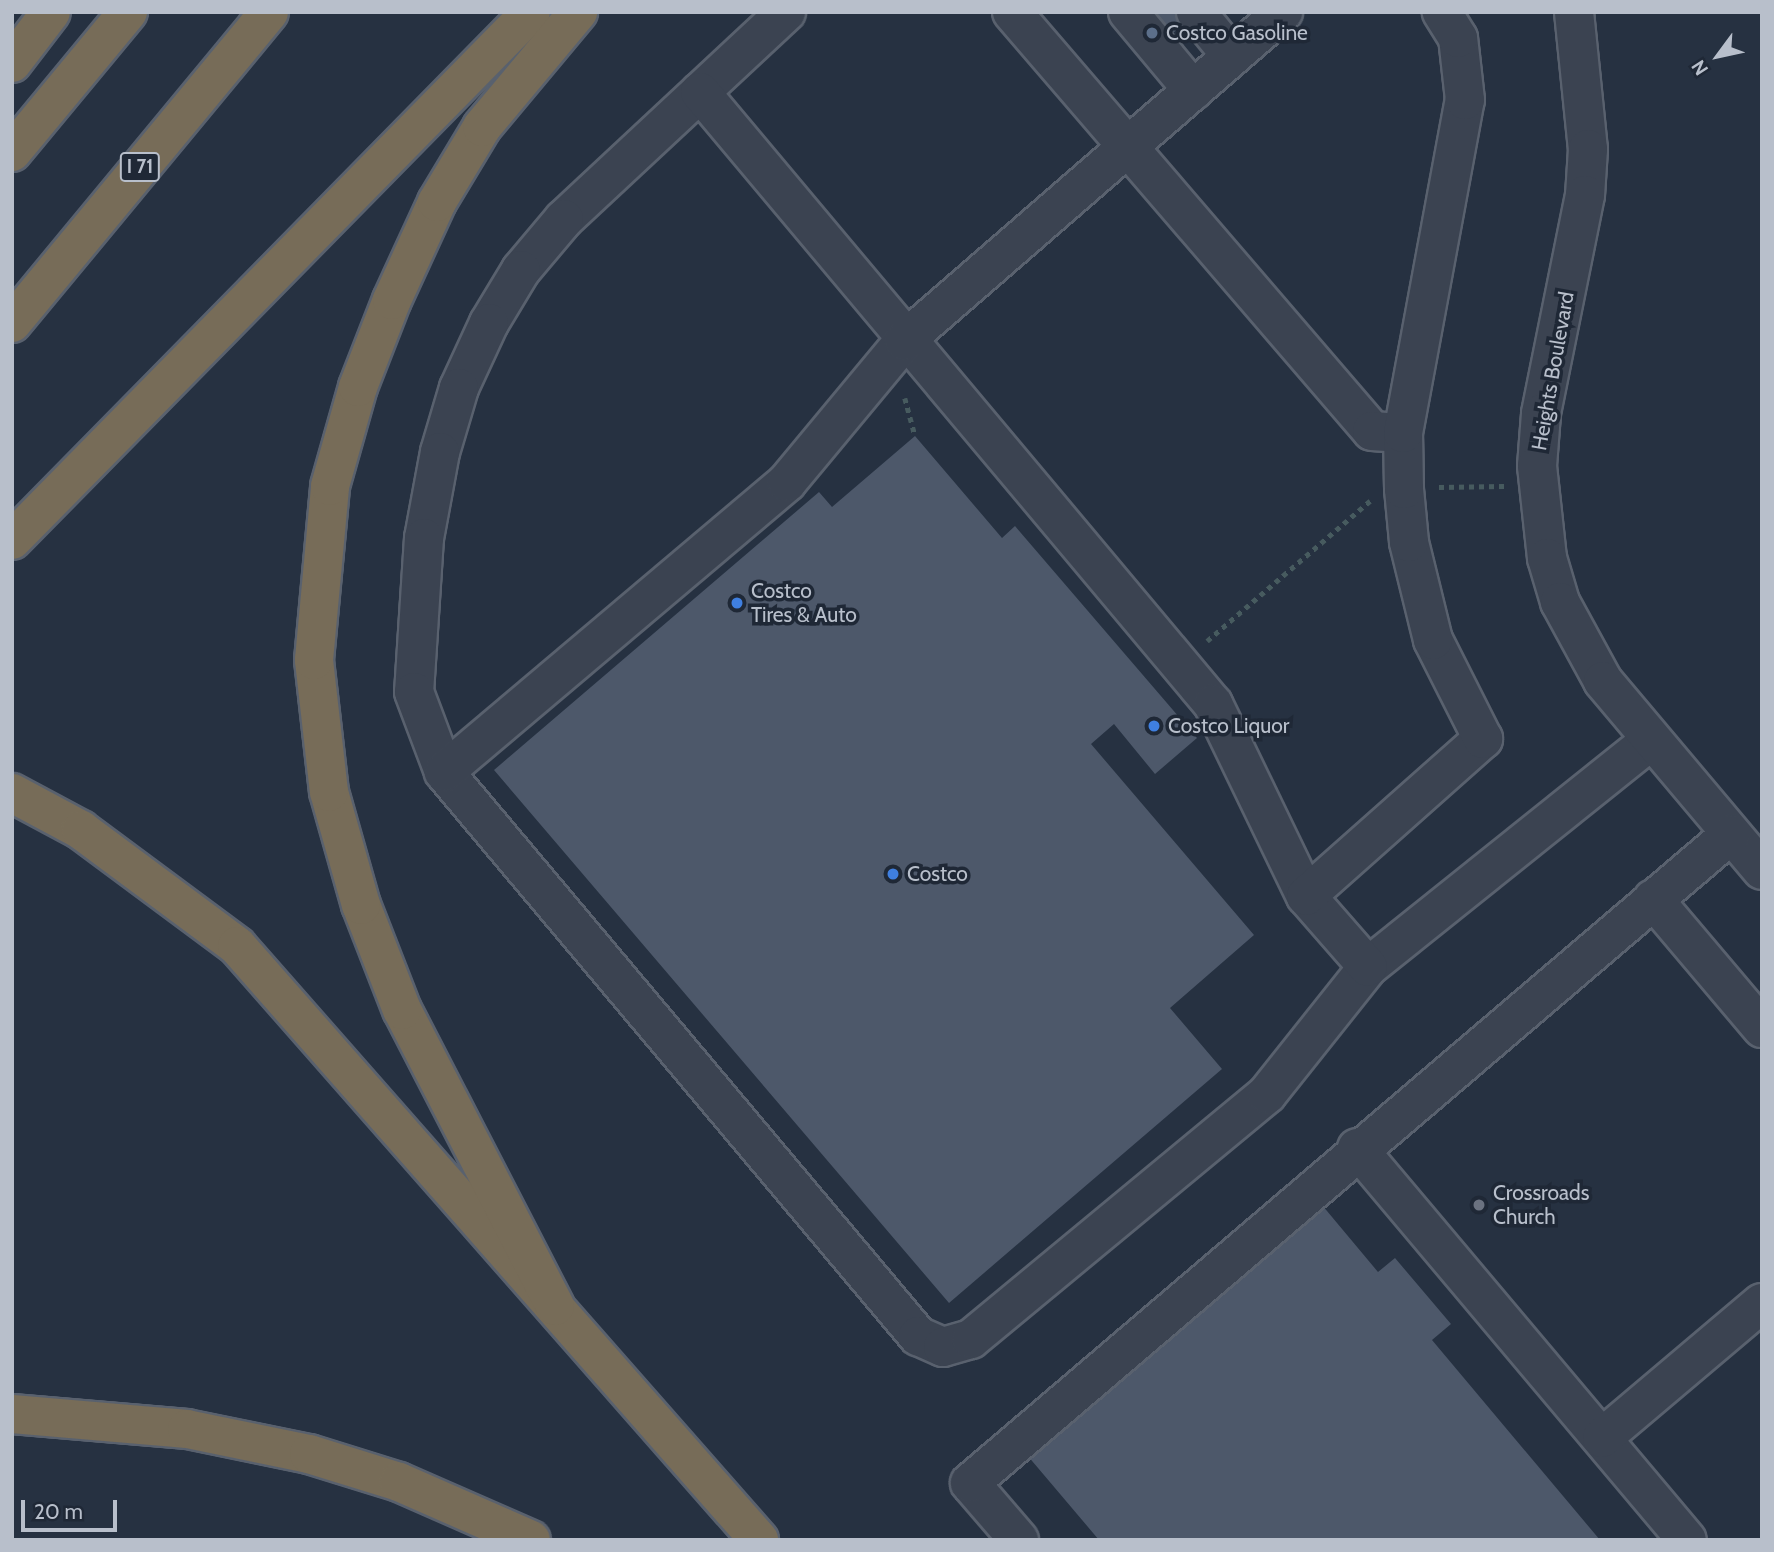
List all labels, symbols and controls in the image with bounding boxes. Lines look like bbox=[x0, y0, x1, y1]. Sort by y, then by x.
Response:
place label: Costco Gasoline bbox=[1166, 20, 1308, 46]
north arrow bbox=[1683, 21, 1753, 91]
marker: Costco Gasoline bbox=[1144, 25, 1160, 41]
text: N bbox=[1687, 56, 1713, 80]
road number: I 71 bbox=[119, 152, 161, 182]
street label: Heights Boulevard bbox=[1527, 290, 1579, 452]
place label: Costco Tires & Auto bbox=[751, 578, 857, 628]
marker: Costco Tires & Auto bbox=[729, 595, 745, 611]
place label: Costco Liquor bbox=[1168, 713, 1289, 739]
marker: Costco Liquor bbox=[1146, 718, 1162, 734]
place label: Costco bbox=[907, 861, 968, 887]
marker: Costco bbox=[885, 866, 901, 882]
place label: Crossroads Church bbox=[1493, 1180, 1589, 1230]
marker: Crossroads Church bbox=[1471, 1197, 1487, 1213]
scale bar bbox=[24, 1486, 121, 1530]
text: 20 m bbox=[34, 1499, 83, 1524]

